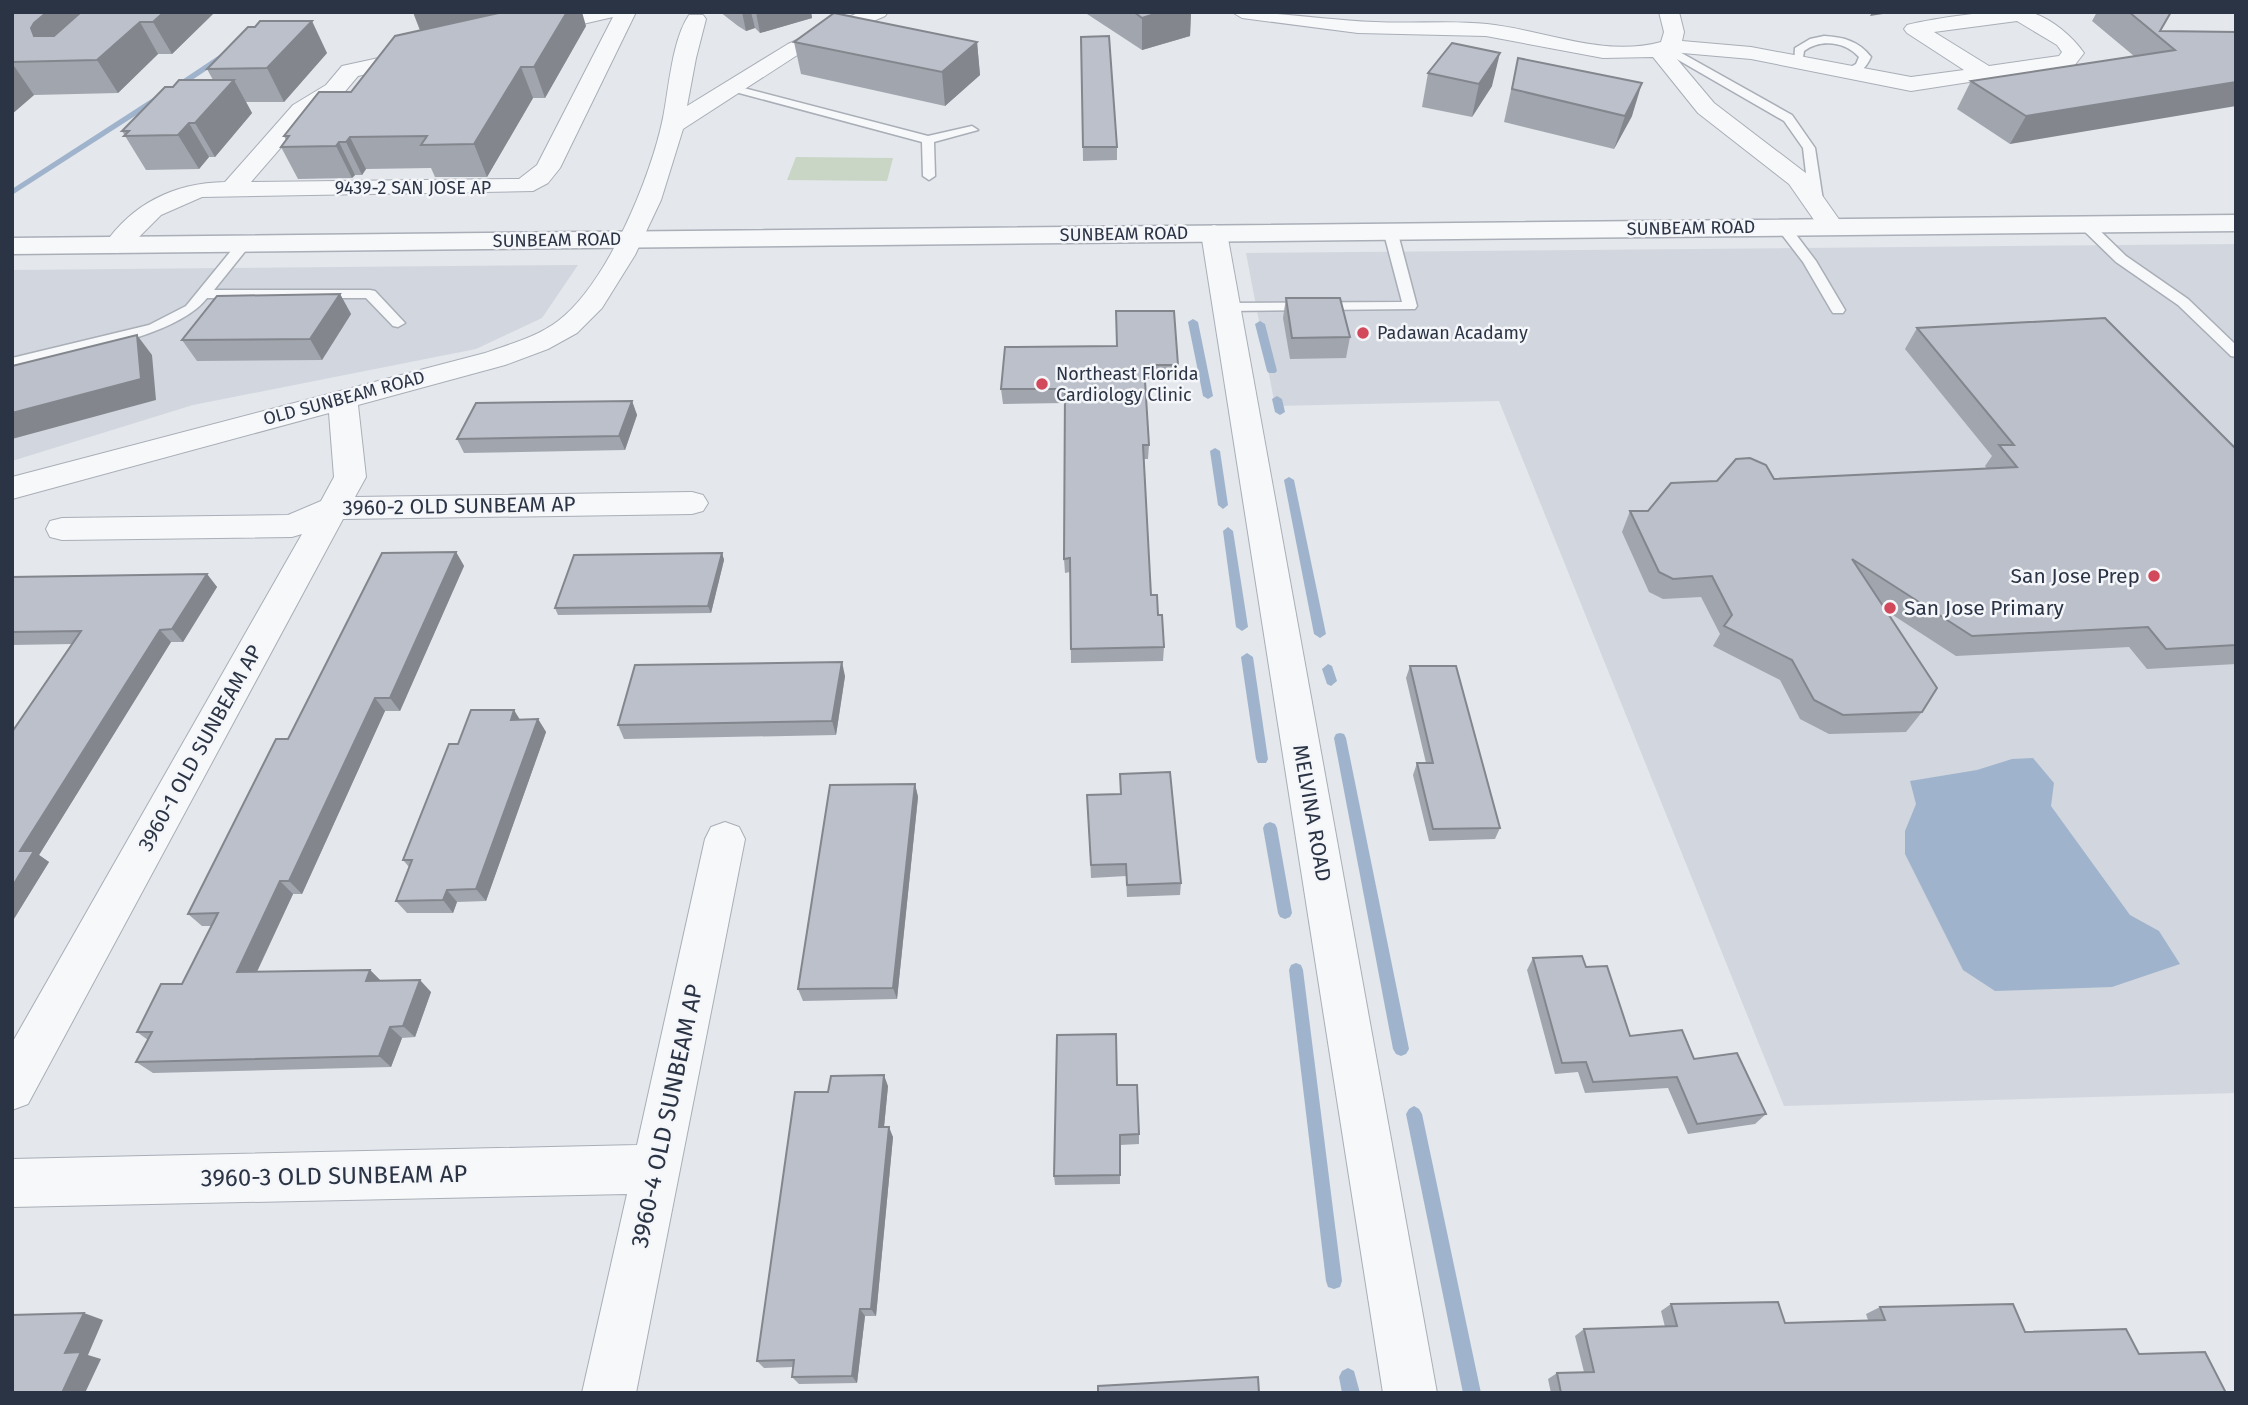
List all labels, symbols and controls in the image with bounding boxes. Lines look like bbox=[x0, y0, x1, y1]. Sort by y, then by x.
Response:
street label: 9439-2 SAN JOSE AP bbox=[335, 177, 491, 199]
street label: SUNBEAM ROAD bbox=[1627, 216, 1755, 240]
street label: SUNBEAM ROAD bbox=[1060, 222, 1188, 246]
street label: SUNBEAM ROAD bbox=[493, 228, 621, 252]
place label: Padawan Acadamy bbox=[1377, 322, 1528, 344]
marker: Padawan Acadamy bbox=[1355, 325, 1371, 341]
place label: Northeast Florida Cardiology Clinic bbox=[1056, 363, 1199, 406]
street label: OLD SUNBEAM ROAD bbox=[261, 366, 427, 430]
marker: Northeast Florida Cardiology Clinic bbox=[1034, 376, 1050, 392]
street label: 3960-2 OLD SUNBEAM AP bbox=[342, 491, 576, 521]
place label: San Jose Prep bbox=[2011, 563, 2140, 589]
marker: San Jose Prep bbox=[2146, 568, 2162, 584]
place label: San Jose Primary bbox=[1904, 595, 2065, 621]
marker: San Jose Primary bbox=[1882, 600, 1898, 616]
street label: 3960-1 OLD SUNBEAM AP bbox=[132, 640, 268, 856]
street label: MELVINA ROAD bbox=[1287, 742, 1337, 884]
street label: 3960-4 OLD SUNBEAM AP bbox=[625, 982, 709, 1250]
street label: 3960-3 OLD SUNBEAM AP bbox=[200, 1160, 468, 1192]

